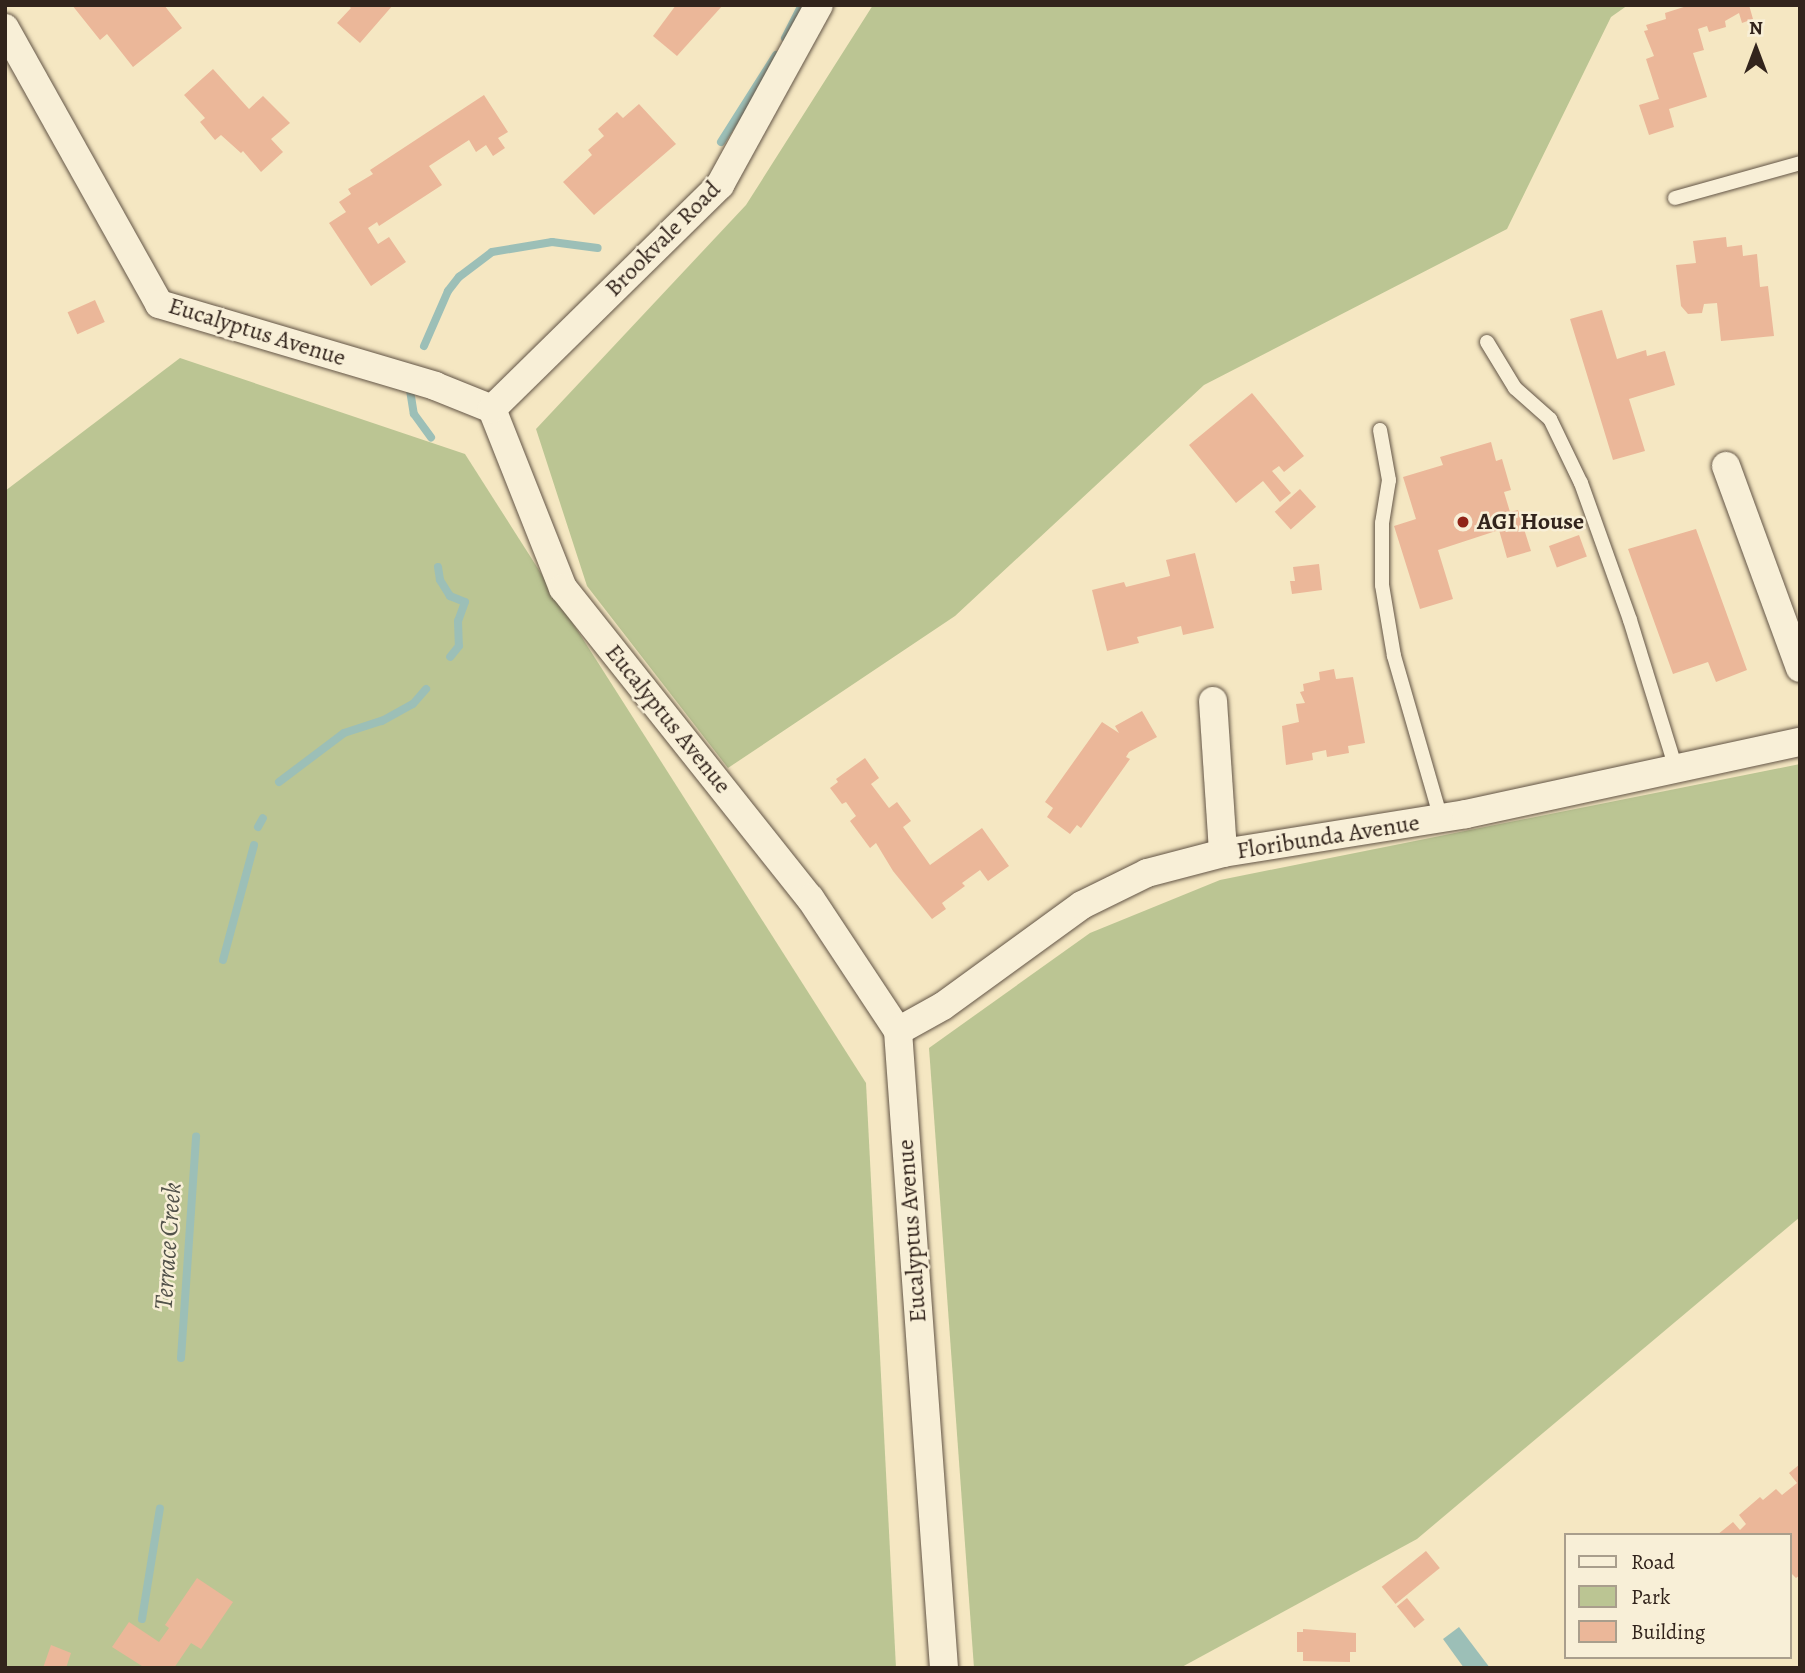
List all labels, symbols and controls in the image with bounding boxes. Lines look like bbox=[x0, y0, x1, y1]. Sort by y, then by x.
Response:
north arrow bbox=[1721, 14, 1791, 84]
text: N bbox=[1749, 15, 1763, 41]
street label: Brookvale Road bbox=[599, 175, 727, 303]
street label: Eucalyptus Avenue bbox=[165, 291, 349, 373]
place label: AGI House bbox=[1477, 508, 1584, 536]
marker: AGI House bbox=[1455, 514, 1471, 530]
street label: Eucalyptus Avenue bbox=[599, 639, 737, 799]
street label: Floribunda Avenue bbox=[1235, 808, 1421, 866]
street label: Eucalyptus Avenue bbox=[891, 1138, 933, 1324]
water label: Terrace Creek bbox=[148, 1181, 188, 1311]
legend bbox=[1563, 1533, 1791, 1659]
text: Road bbox=[1631, 1548, 1675, 1576]
text: Park bbox=[1631, 1583, 1670, 1611]
text: Building bbox=[1631, 1618, 1705, 1646]

